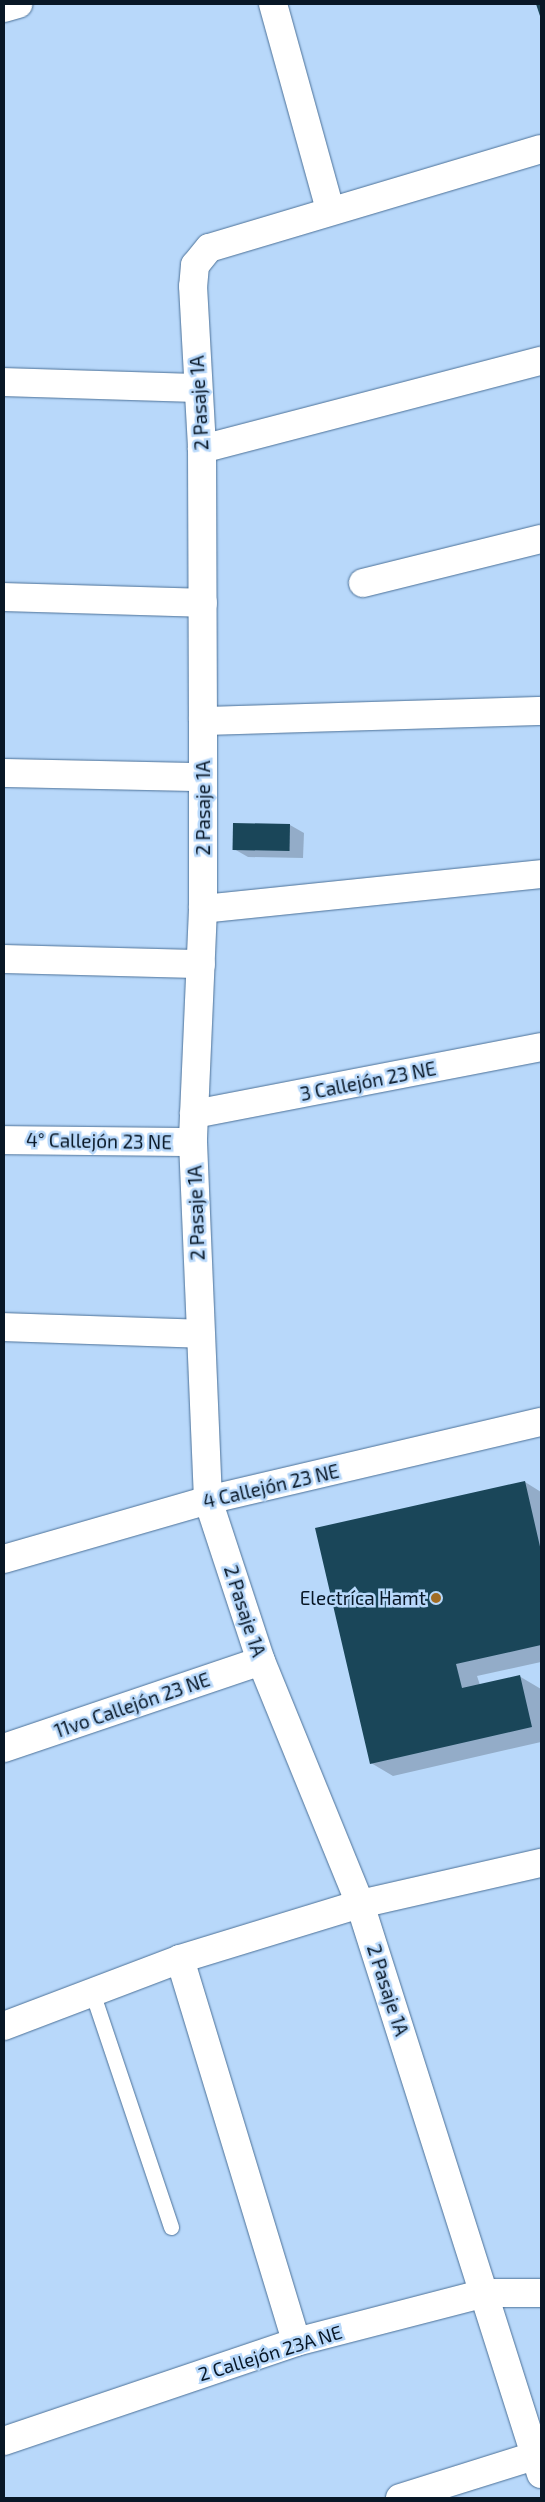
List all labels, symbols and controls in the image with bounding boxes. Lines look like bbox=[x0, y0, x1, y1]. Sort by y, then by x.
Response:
street label: 2 Pasaje 1A bbox=[185, 355, 213, 451]
street label: 2 Pasaje 1A bbox=[192, 760, 214, 856]
street label: 3 Callejón 23 NE bbox=[298, 1057, 438, 1105]
street label: 4° Callejón 23 NE bbox=[26, 1128, 172, 1154]
street label: 2 Pasaje 1A bbox=[183, 1165, 209, 1261]
street label: 4 Callejón 23 NE bbox=[201, 1459, 341, 1513]
street label: 2 Pasaje 1A bbox=[219, 1562, 271, 1660]
place label: Electríca Hamt bbox=[300, 1587, 426, 1609]
marker: Electríca Hamt bbox=[430, 1592, 442, 1604]
street label: 11vo Callejón 23 NE bbox=[51, 1668, 213, 1742]
street label: 2 Pasaje 1A bbox=[362, 1941, 414, 2039]
street label: 2 Callejón 23A NE bbox=[195, 2320, 345, 2386]

